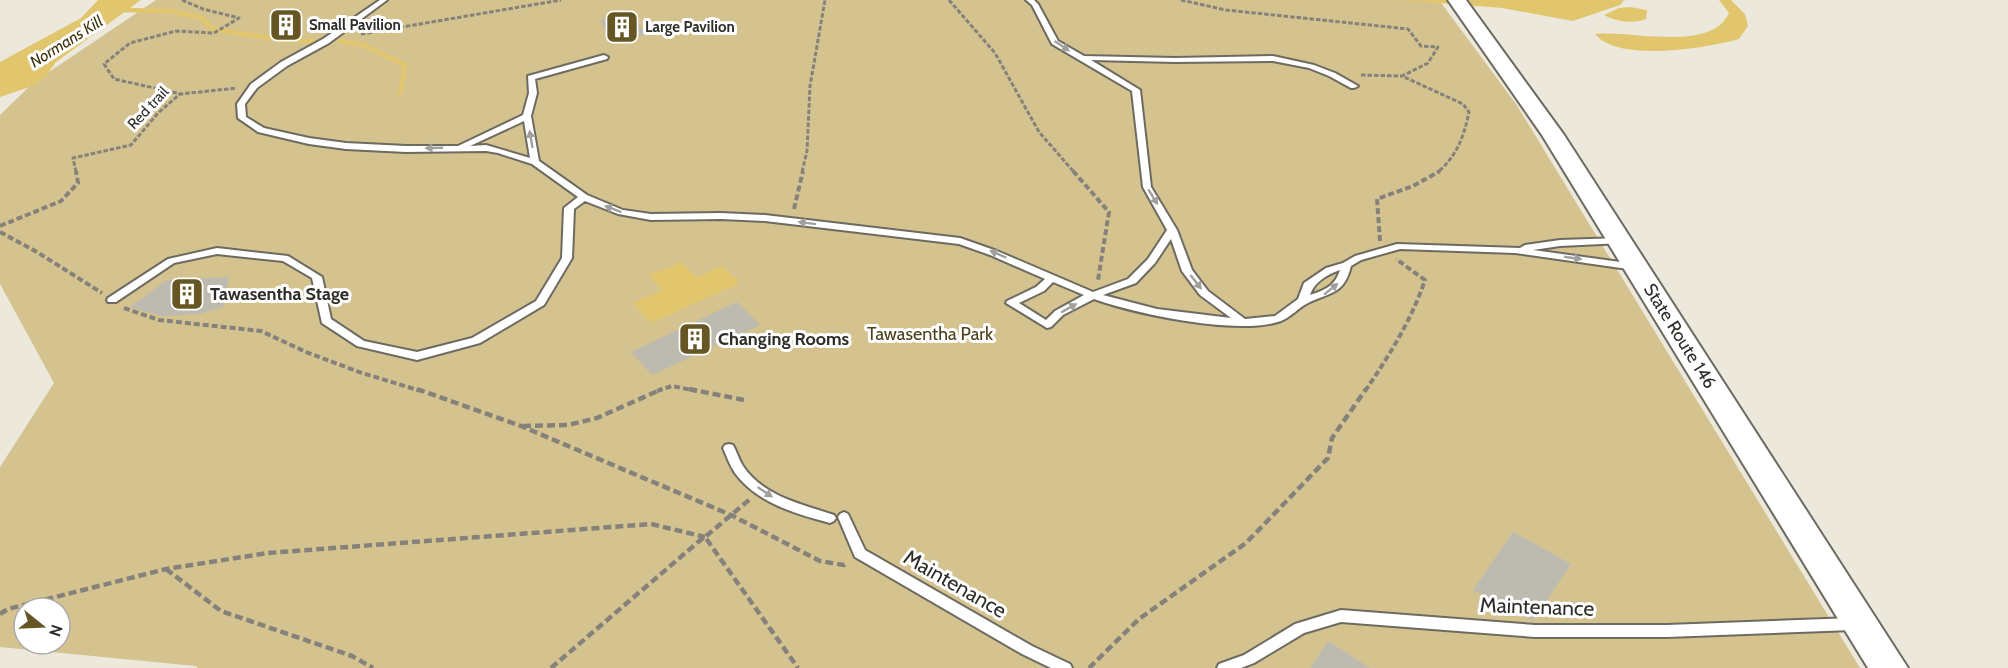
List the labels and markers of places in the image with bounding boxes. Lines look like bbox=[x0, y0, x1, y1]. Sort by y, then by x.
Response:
building icon: Small Pavilion bbox=[268, 7, 304, 43]
building icon: Large Pavilion bbox=[604, 9, 640, 45]
place label: Small Pavilion bbox=[309, 16, 401, 34]
place label: Large Pavilion bbox=[645, 18, 735, 36]
building icon: Tawasentha Stage bbox=[169, 276, 205, 312]
place label: Tawasentha Stage bbox=[210, 283, 349, 305]
building icon: Changing Rooms bbox=[677, 321, 713, 357]
place label: Changing Rooms bbox=[718, 328, 850, 350]

